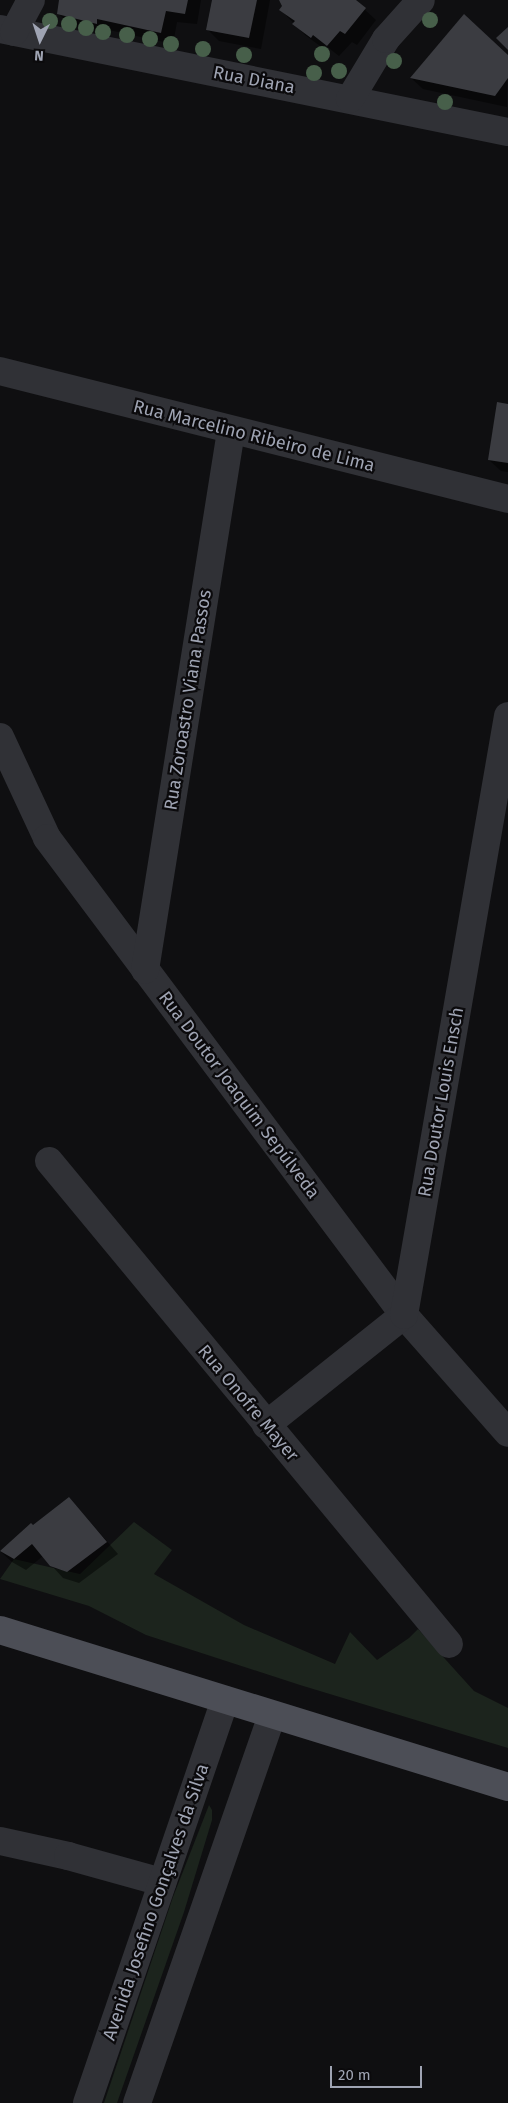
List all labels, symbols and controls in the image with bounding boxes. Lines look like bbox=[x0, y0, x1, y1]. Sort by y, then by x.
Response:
north arrow bbox=[15, 15, 65, 65]
text: N bbox=[34, 47, 44, 64]
street label: Rua Diana bbox=[211, 62, 297, 98]
street label: Rua Marcelino Ribeiro de Lima bbox=[131, 395, 377, 477]
street label: Rua Zoroastro Viana Passos bbox=[160, 588, 216, 812]
street label: Rua Doutor Joaquim Sepúlveda bbox=[154, 987, 324, 1203]
street label: Rua Doutor Louis Ensch bbox=[414, 1005, 468, 1199]
street label: Rua Onofre Mayer bbox=[193, 1340, 303, 1466]
street label: Avenida Josefino Gonçalves da Silva bbox=[98, 1761, 214, 2043]
scale bar bbox=[333, 2056, 426, 2088]
text: 20 m bbox=[338, 2066, 371, 2084]

